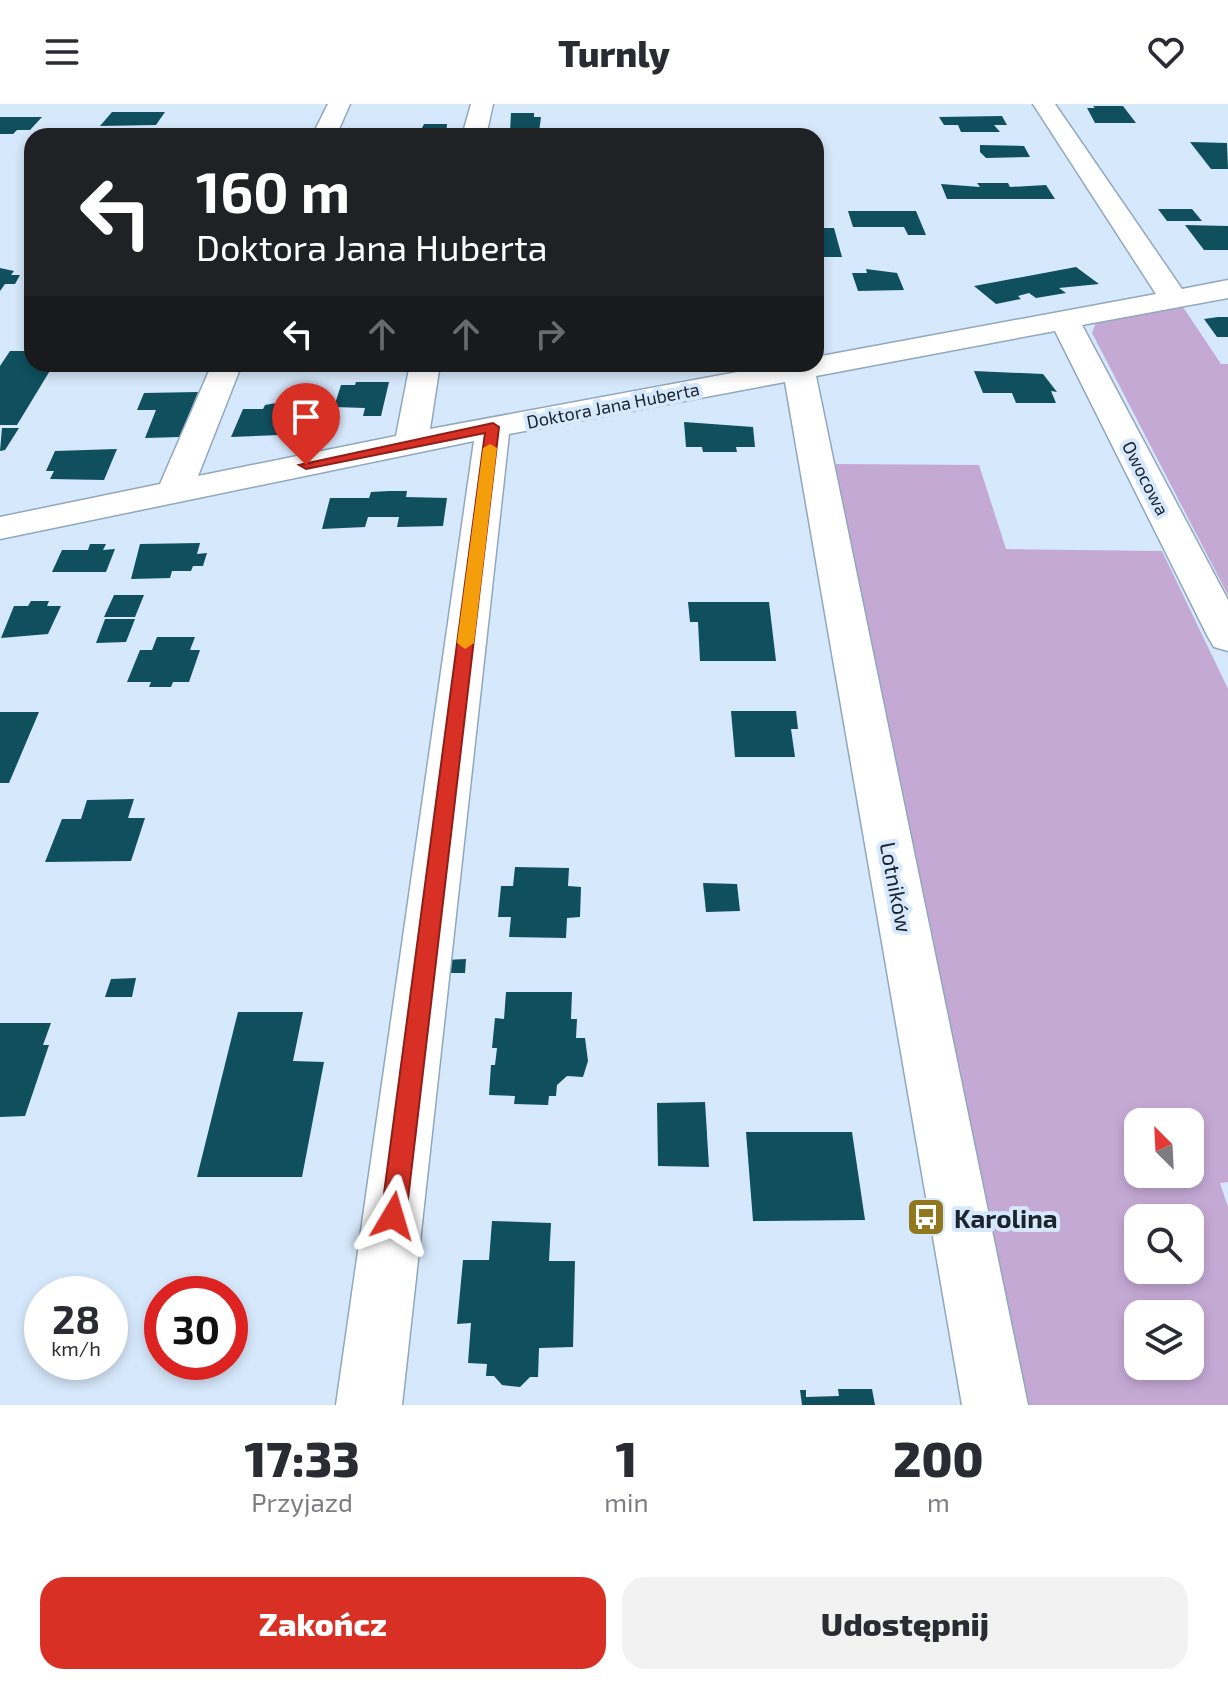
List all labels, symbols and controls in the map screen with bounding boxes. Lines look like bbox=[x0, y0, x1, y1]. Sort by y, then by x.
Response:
icon: menu bbox=[40, 30, 84, 74]
icon: heart bbox=[1144, 30, 1188, 74]
text: Turnly bbox=[558, 31, 670, 74]
text: 160 m bbox=[196, 157, 350, 224]
icon: left bbox=[64, 160, 168, 264]
text: Doktora Jana Huberta bbox=[196, 225, 547, 268]
icon: left bbox=[276, 312, 320, 356]
icon: ahead bbox=[360, 312, 404, 356]
icon: ahead bbox=[444, 312, 488, 356]
icon: right bbox=[528, 312, 572, 356]
street label: Doktora Jana Huberta bbox=[525, 377, 701, 433]
pin bbox=[272, 383, 340, 465]
icon: arrive bbox=[284, 395, 328, 439]
street label: Owocowa bbox=[1118, 437, 1174, 519]
street label: Lotników bbox=[875, 839, 919, 935]
north arrow bbox=[1124, 1108, 1204, 1188]
map controls bbox=[1124, 1108, 1204, 1380]
position arrow bbox=[351, 1174, 435, 1258]
bus stop icon: Karolina bbox=[905, 1196, 947, 1238]
place label: Karolina bbox=[954, 1202, 1058, 1233]
button: search bbox=[1124, 1204, 1204, 1284]
speed limit sign: 30 bbox=[144, 1276, 248, 1380]
text: 28 bbox=[52, 1294, 100, 1342]
button: layers bbox=[1124, 1300, 1204, 1380]
text: km/h bbox=[51, 1336, 101, 1360]
text: 17:33 bbox=[245, 1429, 360, 1487]
text: 1 bbox=[616, 1429, 637, 1487]
text: 200 bbox=[893, 1429, 983, 1487]
text: Przyjazd bbox=[251, 1486, 353, 1517]
text: min bbox=[604, 1486, 649, 1517]
text: m bbox=[927, 1486, 950, 1517]
button: Zakończ bbox=[40, 1577, 606, 1669]
button: Udostępnij bbox=[622, 1577, 1188, 1669]

